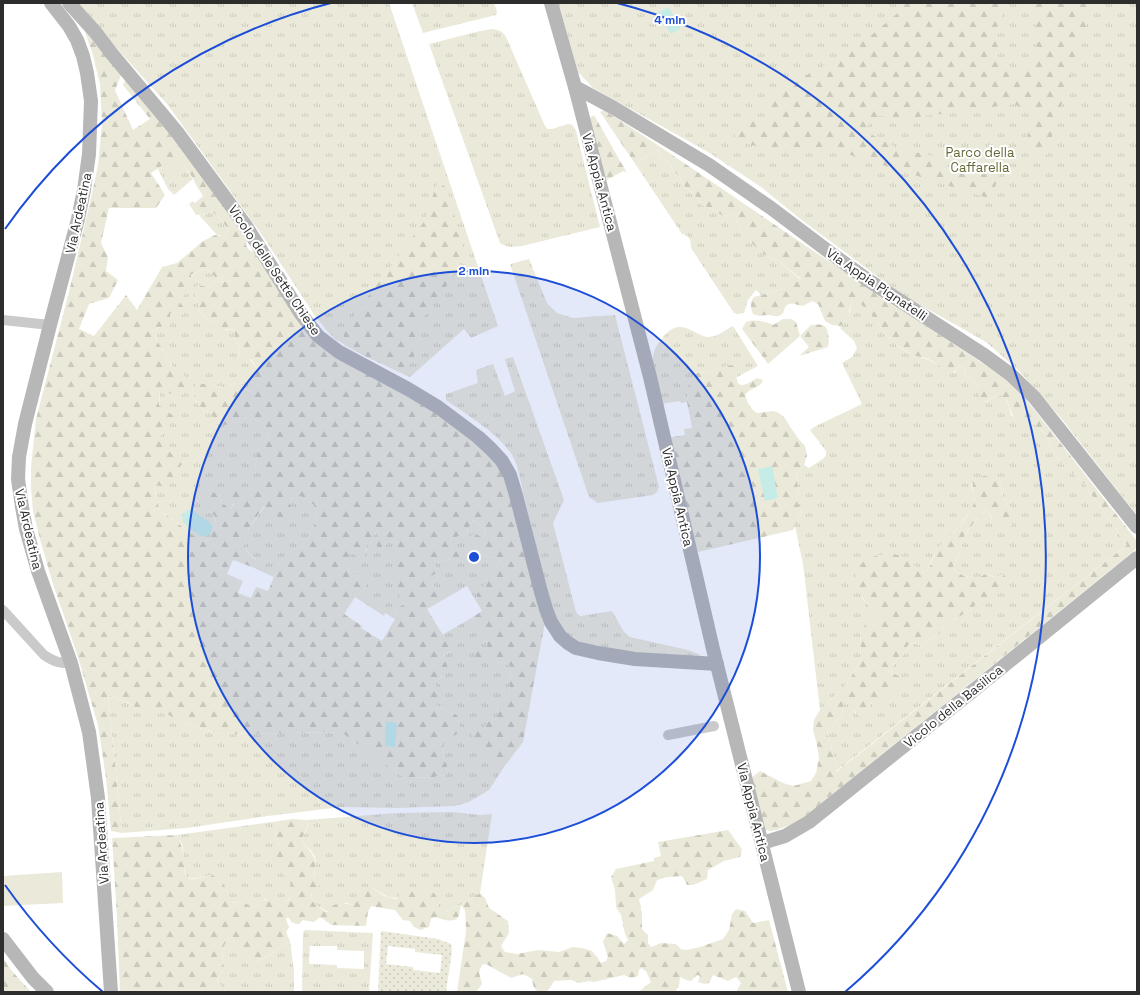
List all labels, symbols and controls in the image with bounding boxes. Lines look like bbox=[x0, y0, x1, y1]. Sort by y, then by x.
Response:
text: 4 min bbox=[654, 12, 686, 28]
street label: Via Appia Antica bbox=[578, 131, 621, 234]
park label: Parco della Caffarella bbox=[946, 144, 1015, 176]
street label: Via Ardeatina bbox=[62, 170, 95, 255]
street label: Vicolo delle Sette Chiese bbox=[225, 202, 325, 339]
street label: Via Appia Pignatelli bbox=[823, 244, 930, 325]
text: 2 min bbox=[458, 263, 490, 279]
street label: Via Appia Antica bbox=[658, 446, 697, 549]
street label: Via Ardeatina bbox=[11, 487, 46, 572]
centre of rings bbox=[467, 550, 481, 564]
street label: Vicolo della Basilica bbox=[900, 661, 1007, 752]
street label: Via Appia Antica bbox=[733, 761, 774, 864]
street label: Via Ardeatina bbox=[90, 801, 113, 885]

